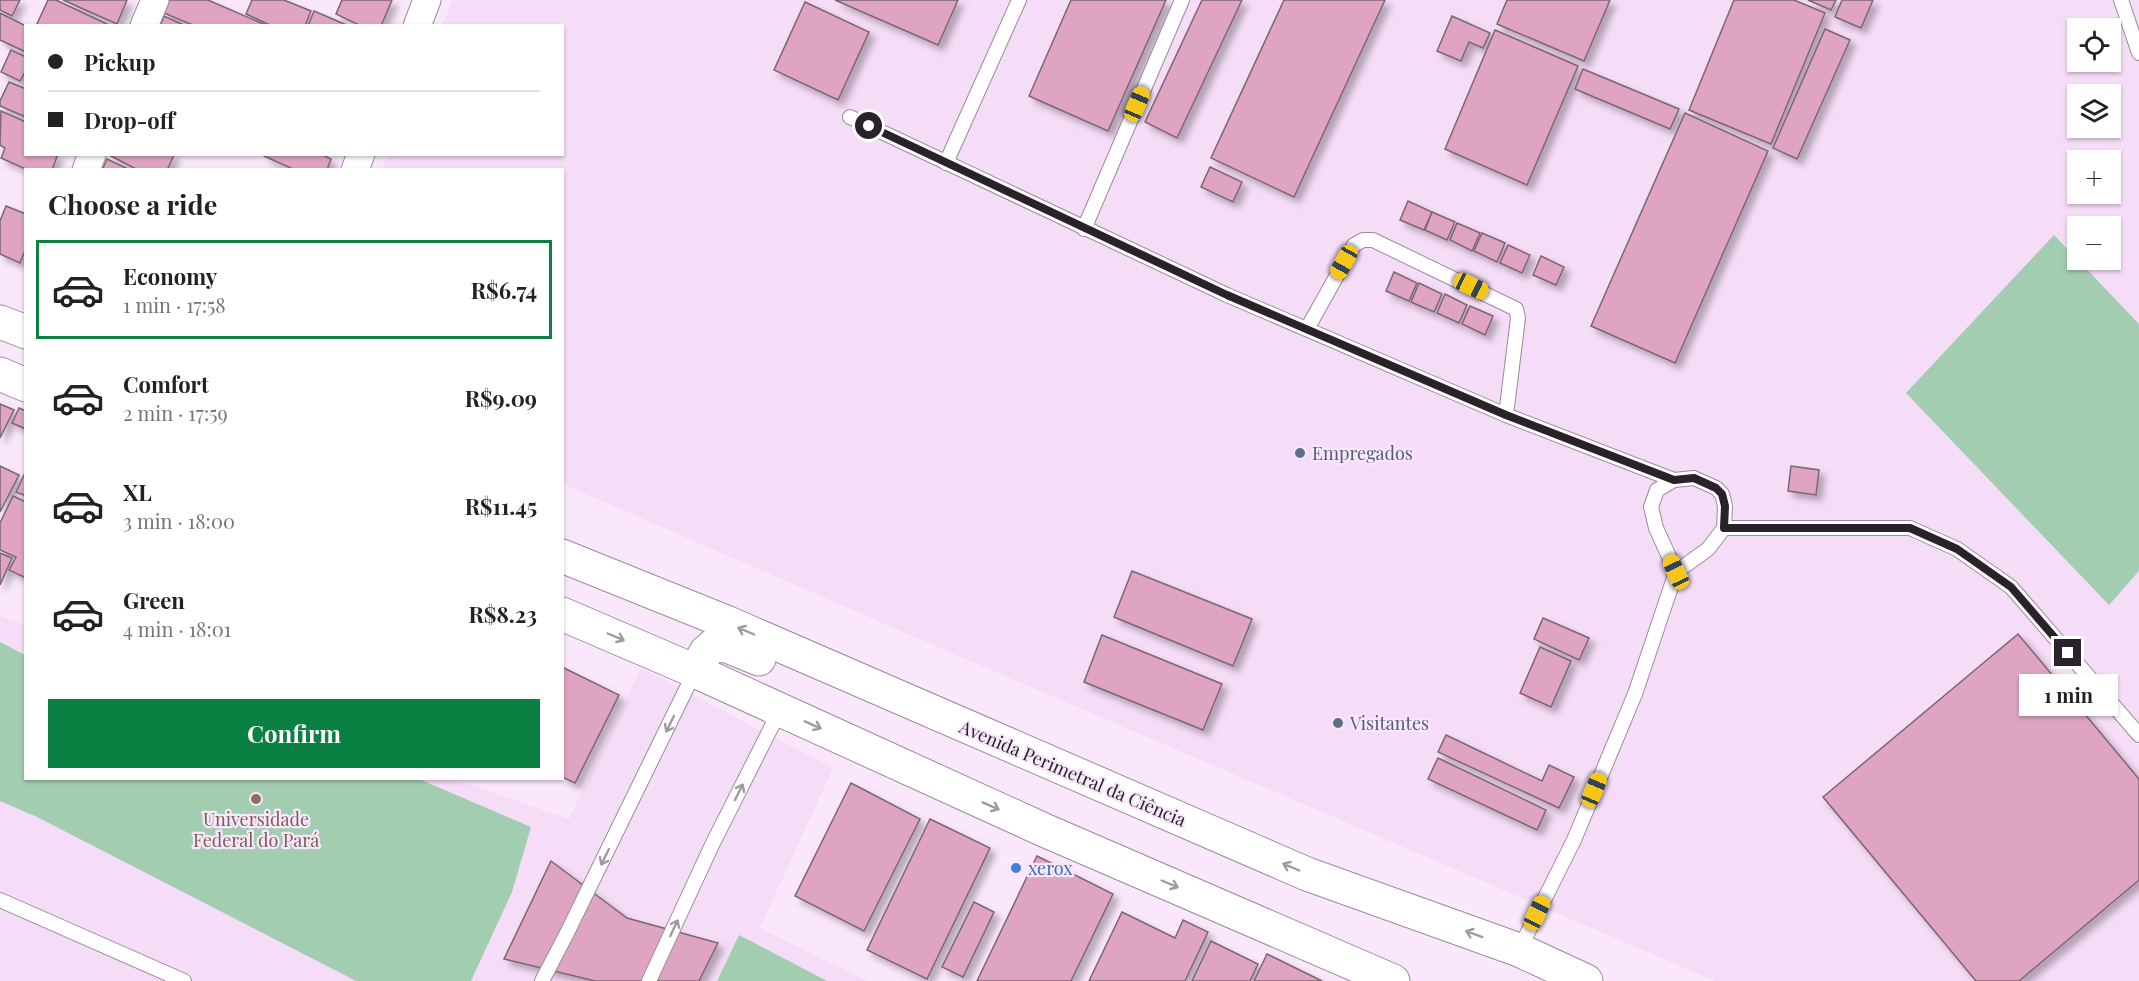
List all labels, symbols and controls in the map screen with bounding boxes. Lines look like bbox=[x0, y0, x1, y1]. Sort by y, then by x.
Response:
map controls bbox=[2067, 18, 2121, 270]
button: locate bbox=[2067, 18, 2121, 72]
text: Pickup bbox=[84, 47, 155, 77]
car bbox=[1122, 84, 1152, 124]
button: layers bbox=[2067, 84, 2121, 138]
text: Drop-off bbox=[84, 105, 175, 135]
route start bbox=[855, 112, 882, 139]
button: + bbox=[2067, 150, 2121, 204]
text: Choose a ride bbox=[48, 186, 217, 222]
button: − bbox=[2067, 216, 2121, 270]
car bbox=[1327, 242, 1361, 282]
text: Economy bbox=[123, 261, 217, 291]
icon: car bbox=[51, 263, 105, 317]
car bbox=[1451, 270, 1491, 302]
text: R$6.74 bbox=[471, 275, 537, 305]
text: 1 min · 17:58 bbox=[123, 291, 226, 318]
text: Comfort bbox=[123, 369, 209, 399]
icon: car bbox=[51, 371, 105, 425]
text: R$9.09 bbox=[465, 383, 537, 413]
text: 2 min · 17:59 bbox=[123, 399, 228, 426]
place label: Empregados bbox=[1312, 441, 1413, 465]
marker: Empregados bbox=[1293, 446, 1307, 460]
text: XL bbox=[123, 477, 152, 507]
icon: car bbox=[51, 479, 105, 533]
text: R$11.45 bbox=[465, 491, 537, 521]
text: 3 min · 18:00 bbox=[123, 507, 235, 534]
car bbox=[1660, 552, 1692, 592]
text: Green bbox=[123, 585, 185, 615]
icon: car bbox=[51, 587, 105, 641]
text: R$8.23 bbox=[469, 599, 537, 629]
text: 4 min · 18:01 bbox=[123, 615, 231, 642]
one-way arrow bbox=[737, 625, 756, 636]
one-way arrow bbox=[607, 632, 625, 643]
route end bbox=[2054, 639, 2081, 666]
callout: 1 min bbox=[2018, 674, 2118, 716]
text: 1 min bbox=[2044, 681, 2093, 708]
button: Confirm bbox=[48, 699, 540, 768]
place label: Visitantes bbox=[1349, 711, 1429, 735]
one-way arrow bbox=[664, 714, 675, 732]
street label: Avenida Perimetral da Ciência bbox=[955, 714, 1190, 832]
marker: Visitantes bbox=[1331, 716, 1345, 730]
one-way arrow bbox=[804, 720, 822, 732]
car bbox=[1579, 770, 1609, 810]
one-way arrow bbox=[733, 784, 745, 802]
marker: Universidade Federal do Pará bbox=[249, 792, 263, 806]
one-way arrow bbox=[981, 800, 999, 812]
place label: Universidade Federal do Pará bbox=[193, 807, 319, 852]
one-way arrow bbox=[598, 848, 610, 866]
place label: xerox bbox=[1028, 856, 1073, 880]
marker: xerox bbox=[1009, 861, 1023, 875]
one-way arrow bbox=[1283, 861, 1301, 873]
one-way arrow bbox=[1160, 879, 1178, 890]
car bbox=[1521, 893, 1553, 933]
one-way arrow bbox=[669, 920, 680, 938]
one-way arrow bbox=[1466, 927, 1484, 938]

